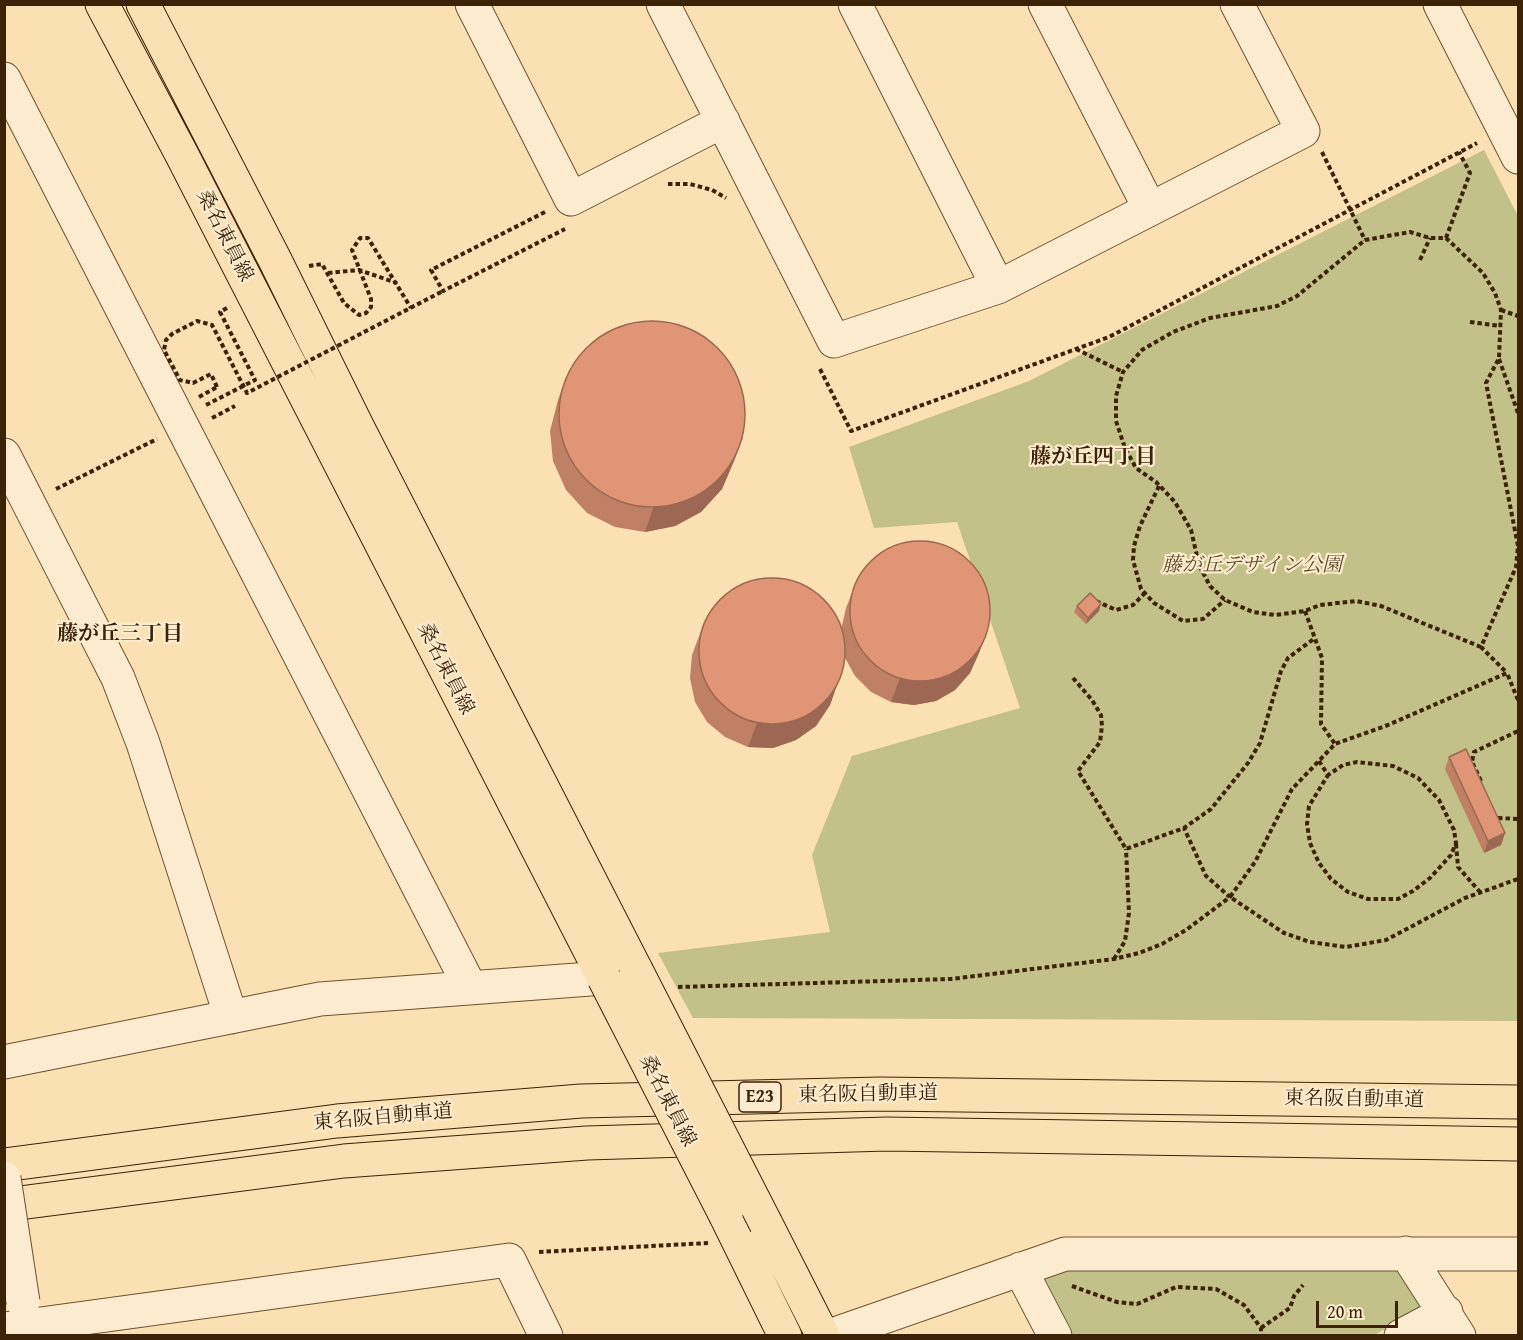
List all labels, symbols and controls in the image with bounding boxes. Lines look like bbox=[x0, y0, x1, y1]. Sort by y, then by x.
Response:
street label: 桑名東員線 bbox=[191, 186, 257, 286]
district label: 藤が丘四丁目 bbox=[1030, 445, 1156, 471]
park label: 藤が丘デザイン公園 bbox=[1162, 554, 1342, 578]
street label: 桑名東員線 bbox=[412, 619, 478, 719]
district label: 藤が丘三丁目 bbox=[57, 622, 183, 648]
street label: 桑名東員線 bbox=[634, 1051, 700, 1151]
road number: E23 bbox=[739, 1082, 781, 1112]
street label: 東名阪自動車道 bbox=[798, 1082, 938, 1108]
street label: 東名阪自動車道 bbox=[1284, 1087, 1424, 1113]
street label: 東名阪自動車道 bbox=[312, 1100, 454, 1136]
scale bar bbox=[1319, 1289, 1402, 1327]
text: 20 m bbox=[1327, 1298, 1363, 1325]

